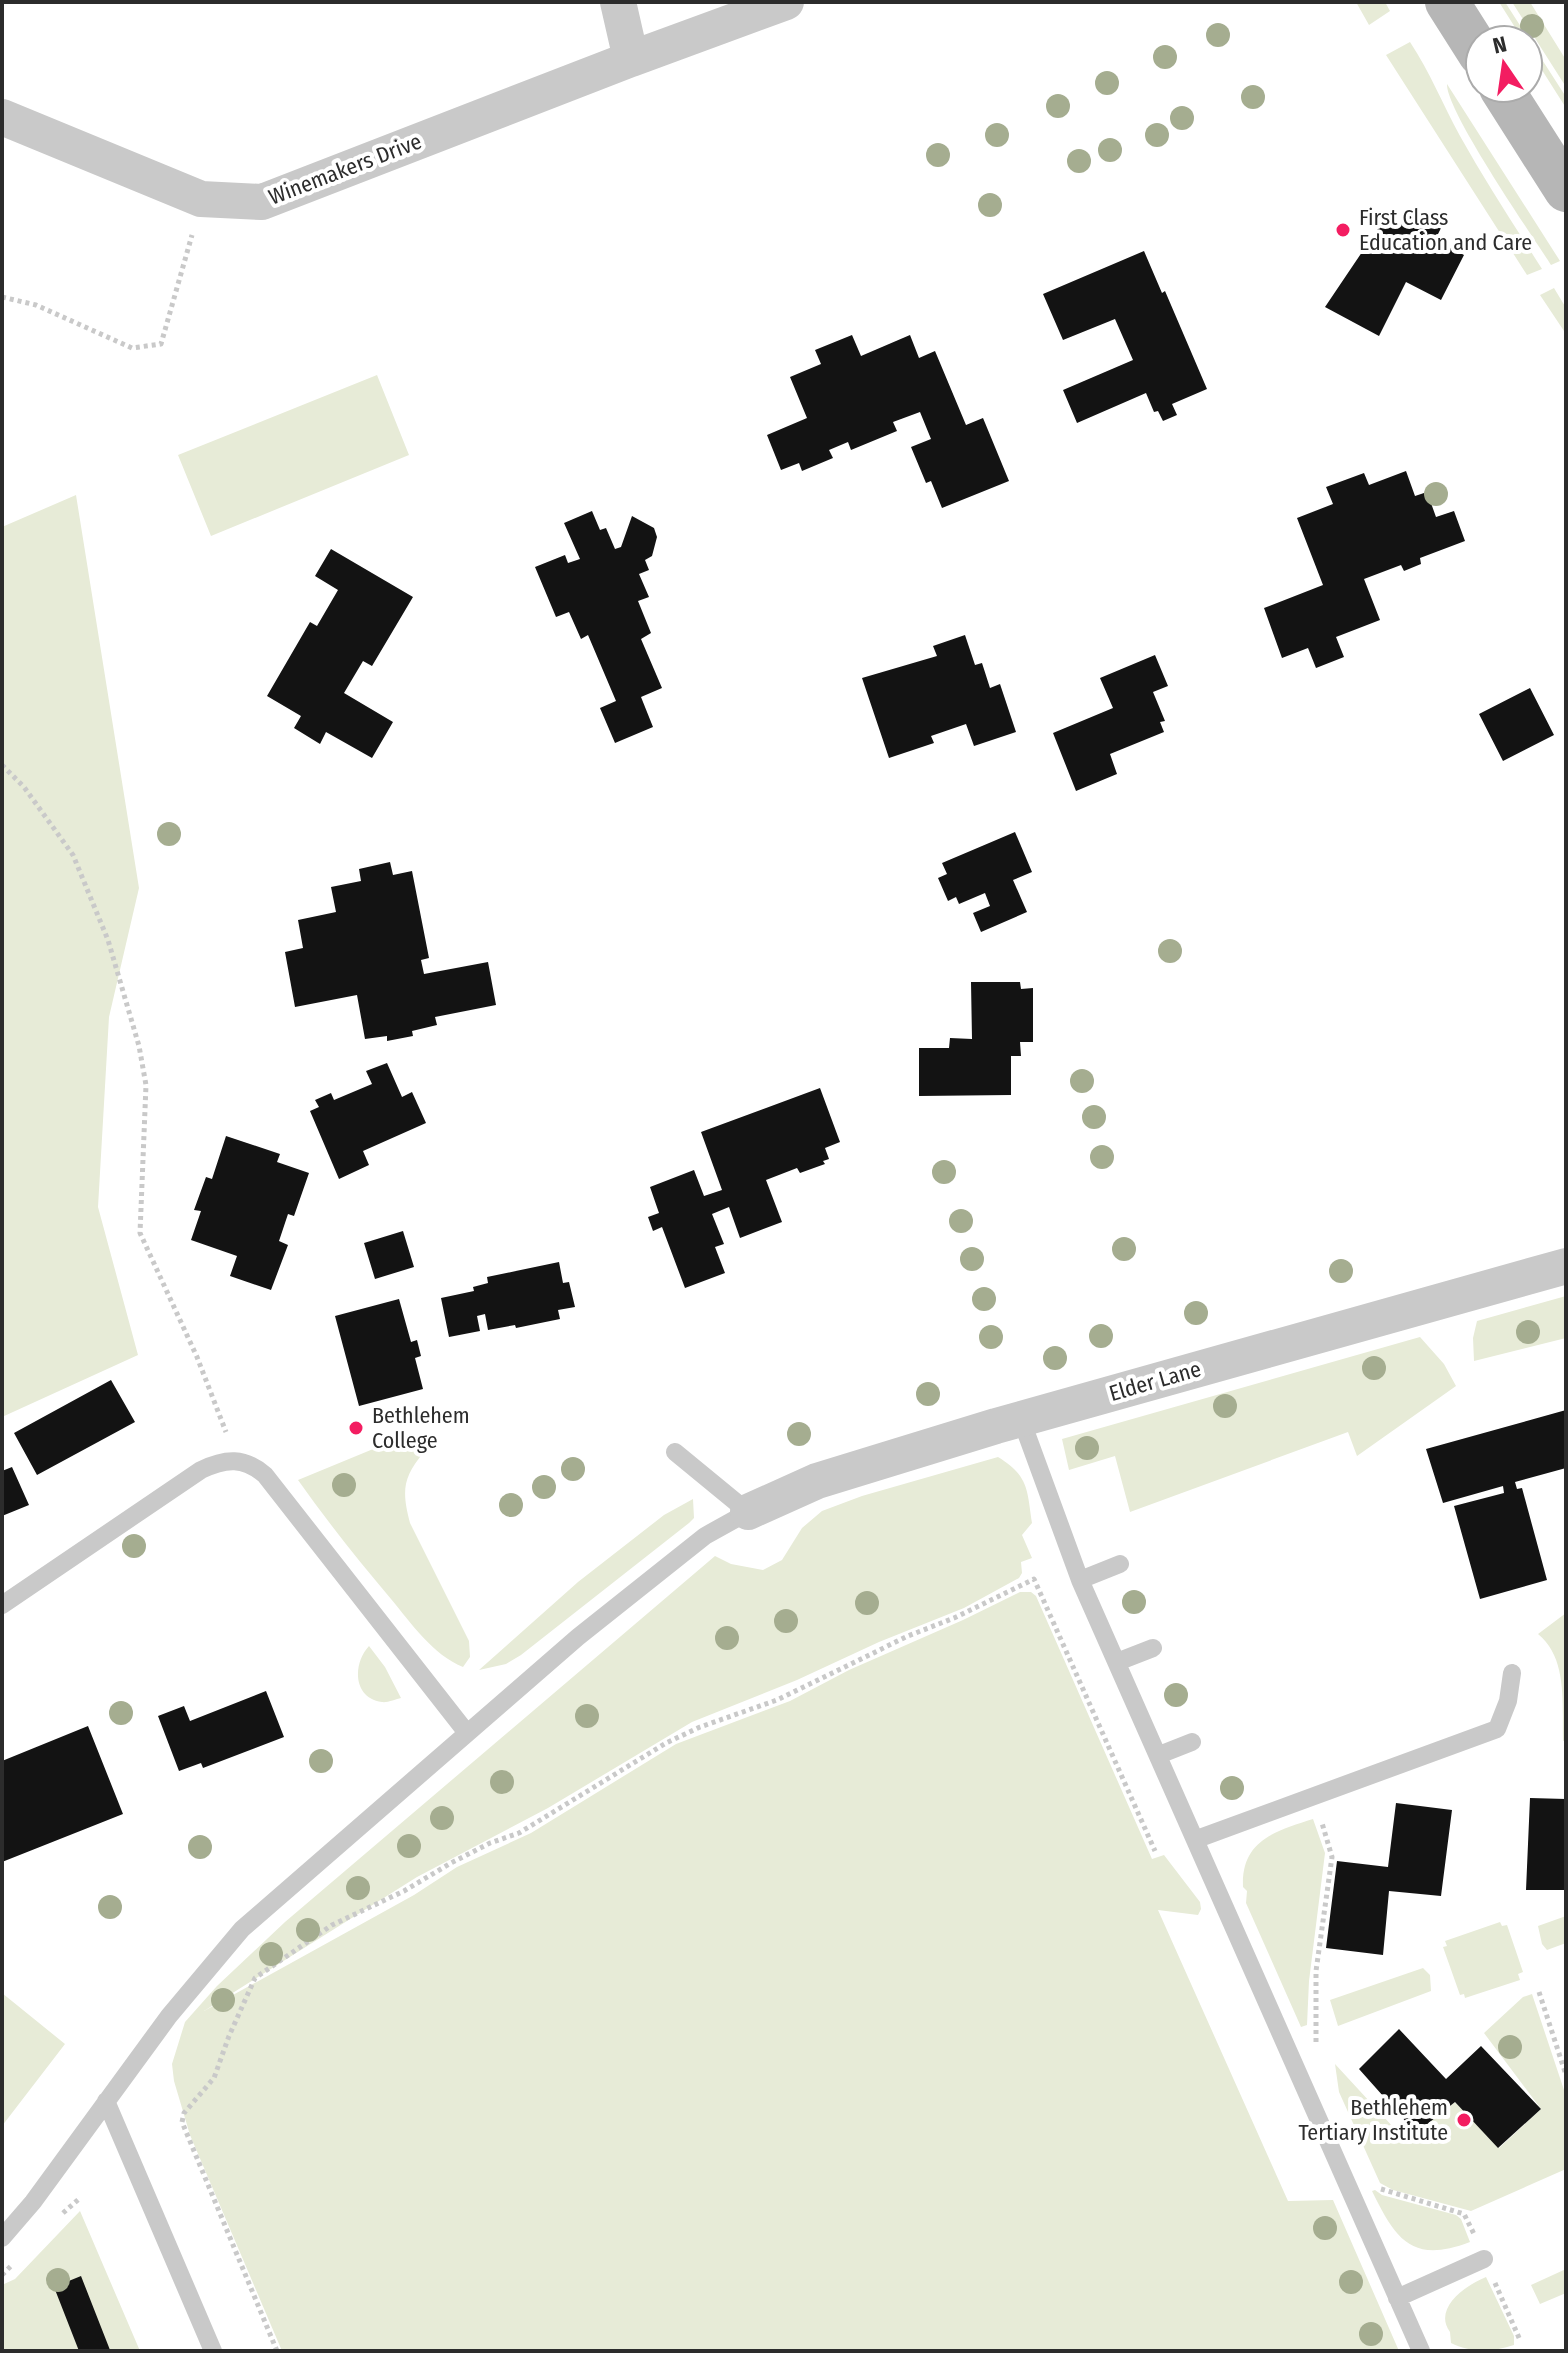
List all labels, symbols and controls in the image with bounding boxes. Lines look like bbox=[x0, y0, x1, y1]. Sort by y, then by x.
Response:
north arrow bbox=[1464, 24, 1544, 104]
text: N bbox=[1490, 30, 1509, 60]
street label: Winemakers Drive bbox=[265, 127, 425, 211]
place label: First Class Education and Care bbox=[1359, 204, 1532, 256]
marker: First Class Education and Care bbox=[1334, 221, 1352, 239]
street label: Elder Lane bbox=[1106, 1355, 1204, 1407]
place label: Bethlehem College bbox=[372, 1402, 470, 1454]
marker: Bethlehem College bbox=[347, 1419, 365, 1437]
place label: Bethlehem Tertiary Institute bbox=[1298, 2094, 1448, 2146]
marker: Bethlehem Tertiary Institute bbox=[1455, 2111, 1473, 2129]

